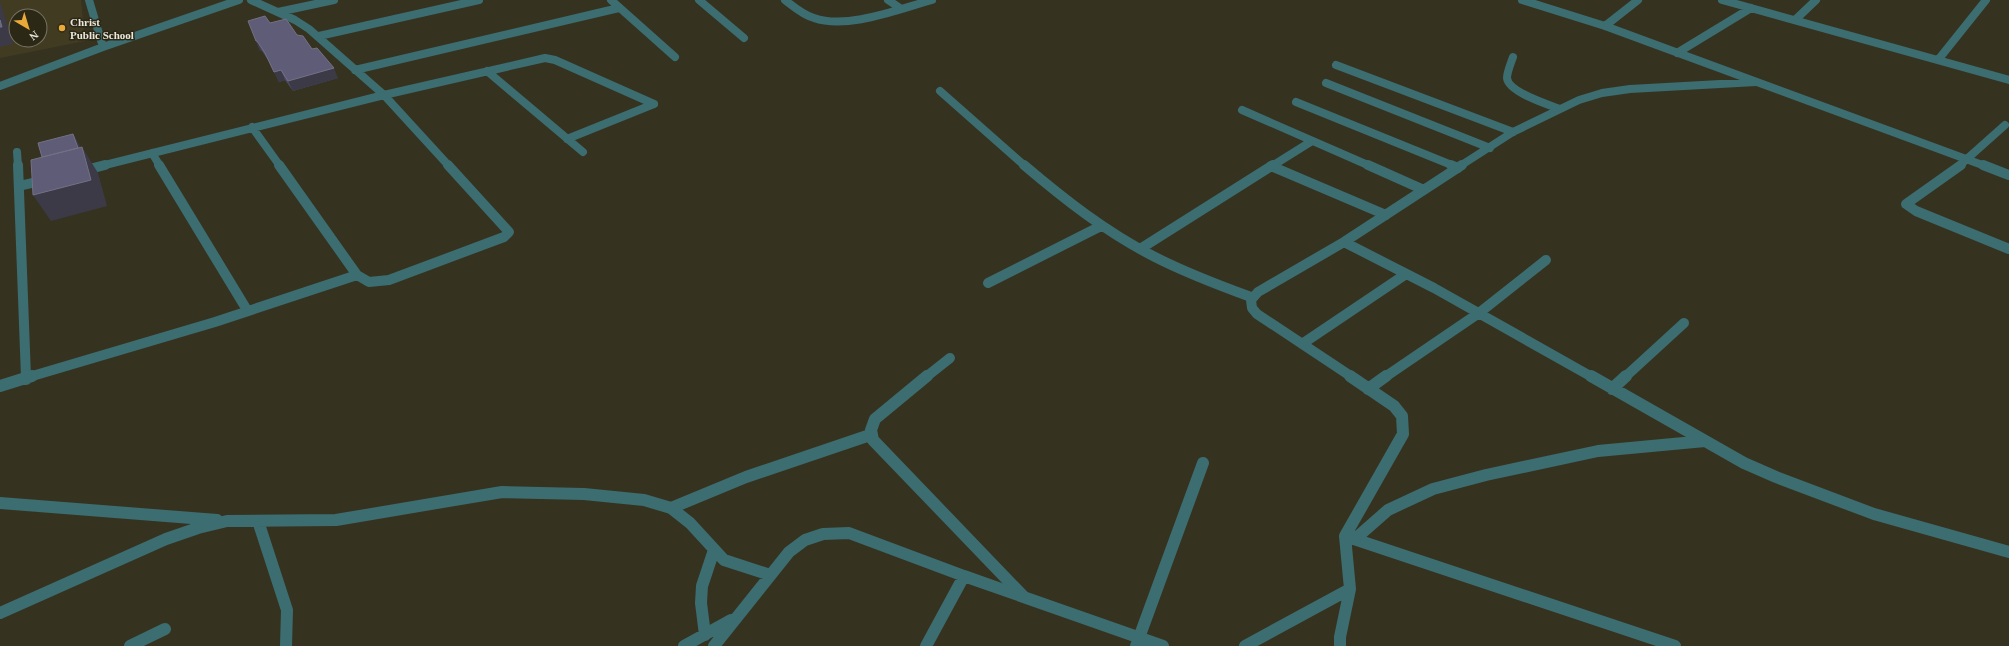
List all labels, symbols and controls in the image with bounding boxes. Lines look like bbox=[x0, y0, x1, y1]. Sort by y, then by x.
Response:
north arrow bbox=[8, 8, 48, 48]
place label: Christ Public School bbox=[70, 16, 134, 41]
marker: Christ Public School bbox=[57, 23, 67, 33]
text: N bbox=[27, 29, 41, 43]

